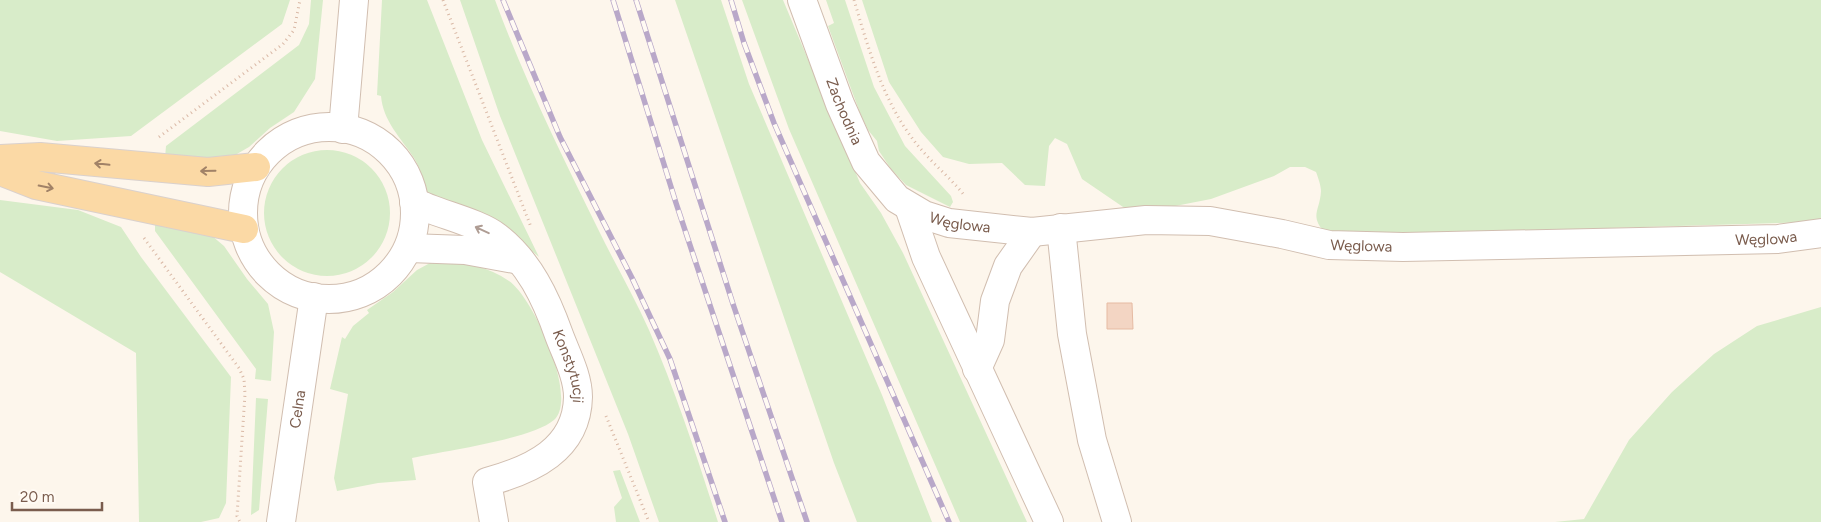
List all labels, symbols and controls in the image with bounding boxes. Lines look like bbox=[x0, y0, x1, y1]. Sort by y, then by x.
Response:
street label: Zachodnia bbox=[822, 75, 866, 148]
one-way arrow bbox=[95, 159, 111, 169]
one-way arrow bbox=[200, 167, 216, 176]
one-way arrow bbox=[38, 183, 54, 193]
street label: Węglowa bbox=[927, 208, 991, 236]
one-way arrow bbox=[475, 224, 490, 234]
street label: Węglowa bbox=[1735, 227, 1798, 249]
street label: Węglowa bbox=[1330, 236, 1392, 256]
street label: Konstytucji bbox=[549, 327, 587, 404]
street label: Celna bbox=[286, 389, 309, 429]
scale bar bbox=[12, 480, 102, 512]
text: 20 m bbox=[20, 488, 54, 506]

